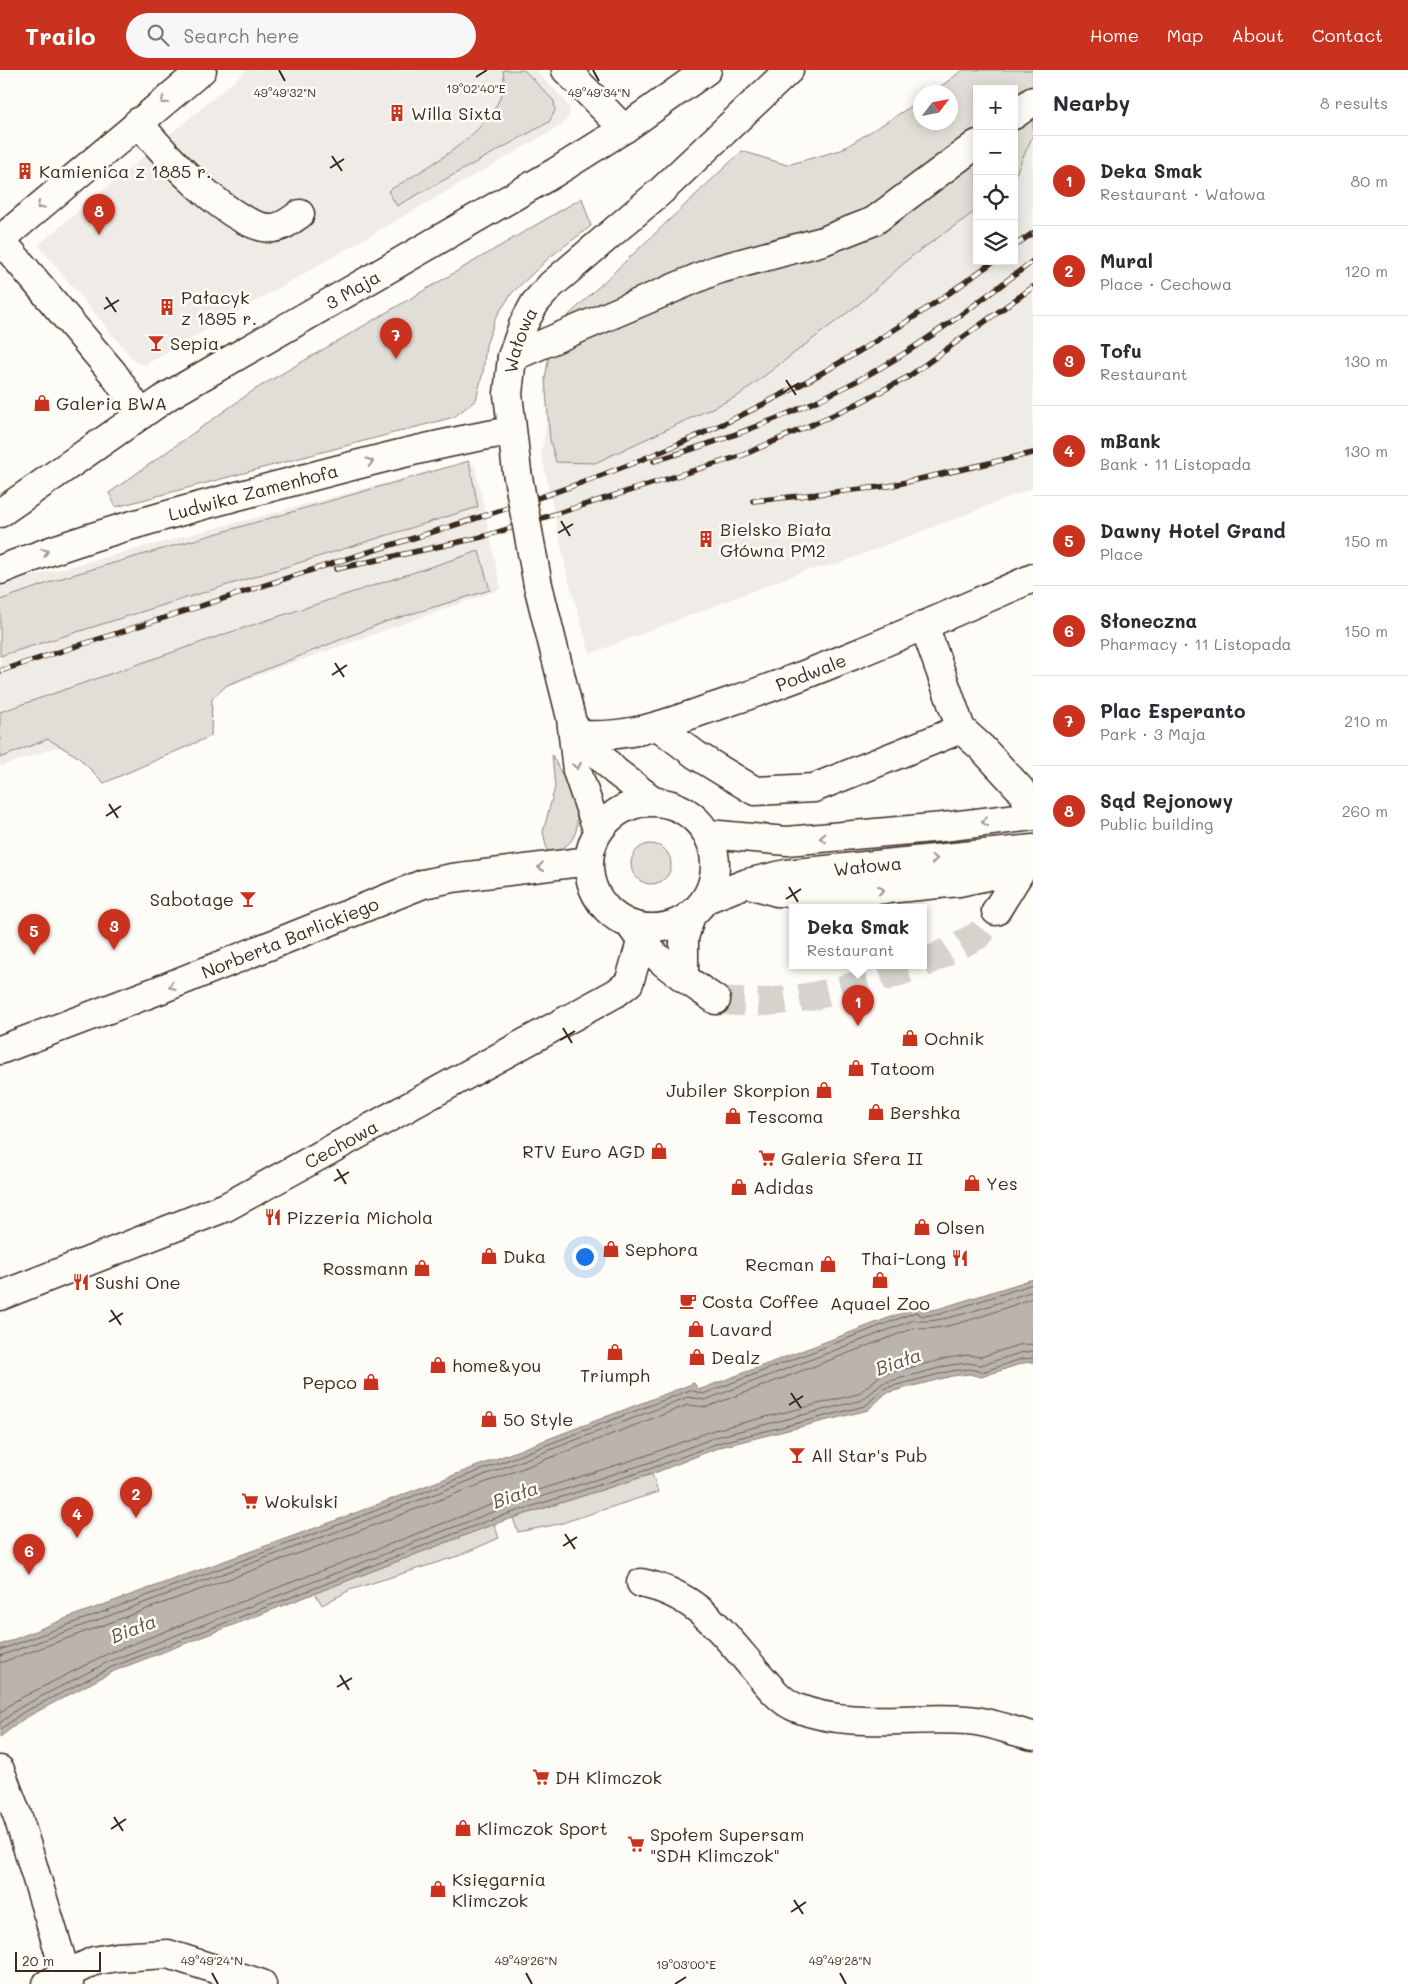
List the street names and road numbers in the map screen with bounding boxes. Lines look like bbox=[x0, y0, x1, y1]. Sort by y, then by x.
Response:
street label: 3 Maja bbox=[321, 264, 384, 315]
street label: Wałowa bbox=[498, 303, 542, 374]
street label: Ludwika Zamenhofa bbox=[165, 458, 341, 526]
street label: Podwale bbox=[772, 647, 850, 697]
street label: Wałowa bbox=[832, 850, 903, 881]
street label: Norberta Barlickiego bbox=[198, 891, 382, 984]
street label: Cechowa bbox=[300, 1114, 382, 1174]

